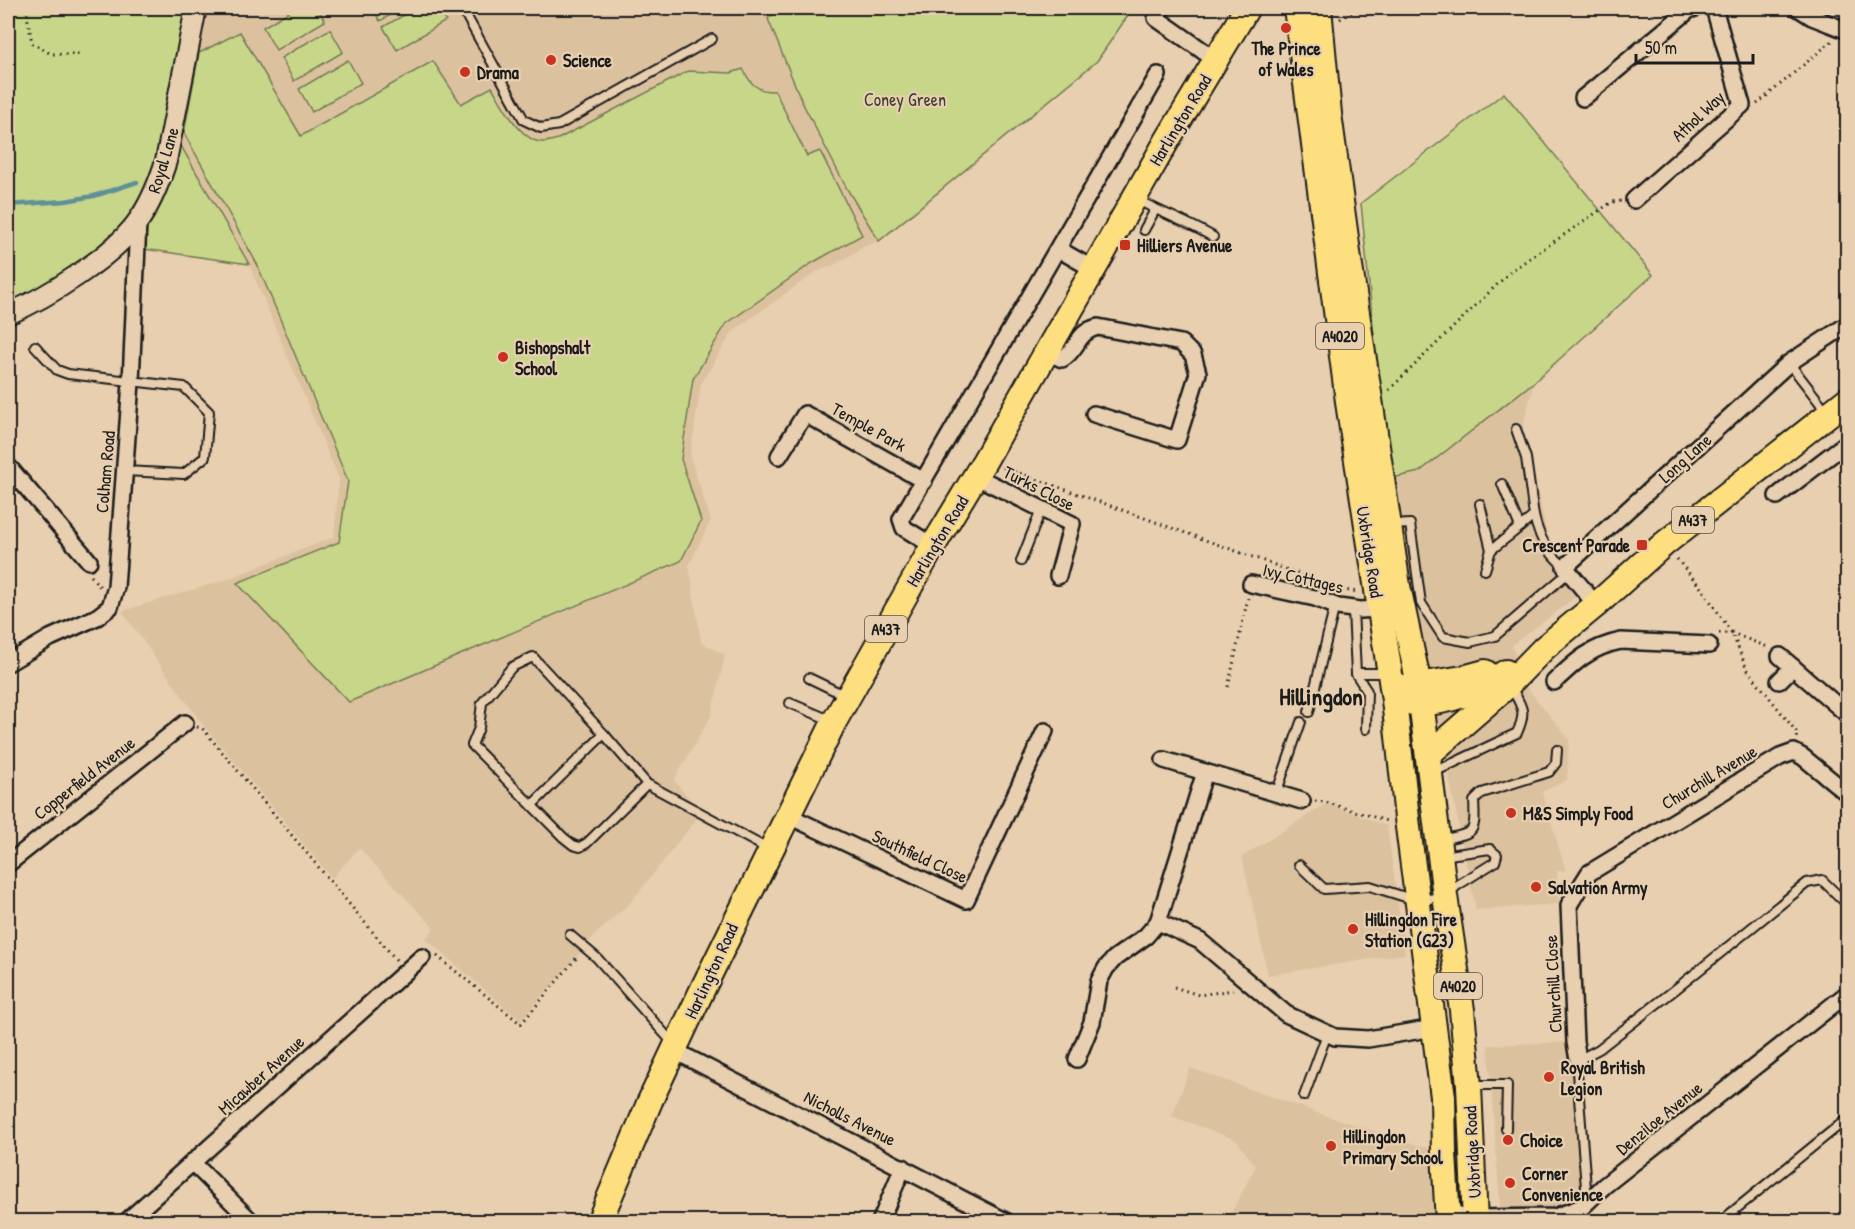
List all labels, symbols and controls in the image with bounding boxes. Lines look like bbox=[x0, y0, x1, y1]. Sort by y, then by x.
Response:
marker: The Prince of Wales bbox=[1279, 21, 1293, 35]
scale bar bbox=[1636, 27, 1753, 65]
text: 50 m bbox=[1645, 35, 1677, 60]
place label: The Prince of Wales bbox=[1250, 36, 1321, 82]
place label: Science bbox=[563, 48, 613, 73]
marker: Science bbox=[544, 53, 558, 67]
place label: Drama bbox=[477, 60, 520, 85]
marker: Drama bbox=[458, 65, 472, 79]
street label: Harlington Road bbox=[1143, 70, 1217, 170]
street label: Athol Way bbox=[1666, 85, 1730, 147]
park label: Coney Green bbox=[864, 87, 946, 112]
street label: Royal Lane bbox=[141, 124, 185, 196]
place label: Hilliers Avenue bbox=[1137, 233, 1233, 258]
marker: Hilliers Avenue bbox=[1118, 238, 1132, 252]
road number: A4020 bbox=[1316, 323, 1364, 349]
place label: Bishopshalt School bbox=[515, 335, 591, 381]
marker: Bishopshalt School bbox=[496, 350, 510, 364]
street label: Temple Park bbox=[827, 396, 911, 458]
street label: Long Lane bbox=[1653, 428, 1717, 488]
street label: Colham Road bbox=[89, 430, 121, 514]
street label: Turks Close bbox=[999, 459, 1079, 517]
street label: Harlington Road bbox=[900, 491, 974, 591]
street label: Uxbridge Road bbox=[1350, 505, 1390, 599]
road number: A437 bbox=[1672, 507, 1714, 533]
place label: Crescent Parade bbox=[1523, 533, 1631, 558]
marker: Crescent Parade bbox=[1635, 538, 1649, 552]
street label: Ivy Cottages bbox=[1260, 557, 1346, 599]
road number: A437 bbox=[865, 616, 907, 642]
district label: Hillingdon bbox=[1279, 680, 1363, 713]
street label: Copperfield Avenue bbox=[28, 730, 140, 826]
street label: Churchill Avenue bbox=[1656, 739, 1762, 815]
place label: M&S Simply Food bbox=[1523, 801, 1633, 827]
marker: M&S Simply Food bbox=[1504, 806, 1518, 820]
street label: Southfield Close bbox=[868, 823, 972, 889]
place label: Salvation Army bbox=[1548, 875, 1648, 901]
marker: Salvation Army bbox=[1529, 880, 1543, 894]
place label: Hillingdon Fire Station (G23) bbox=[1365, 907, 1458, 953]
street label: Harlington Road bbox=[678, 919, 744, 1023]
marker: Hillingdon Fire Station (G23) bbox=[1346, 922, 1360, 936]
street label: Churchill Close bbox=[1538, 934, 1568, 1034]
road number: A4020 bbox=[1434, 973, 1482, 999]
street label: Micawber Avenue bbox=[212, 1029, 310, 1121]
place label: Royal British Legion bbox=[1561, 1055, 1645, 1102]
marker: Royal British Legion bbox=[1542, 1070, 1556, 1084]
street label: Denziloe Avenue bbox=[1610, 1075, 1708, 1161]
street label: Nicholls Avenue bbox=[800, 1084, 900, 1152]
street label: Uxbridge Road bbox=[1457, 1105, 1487, 1199]
place label: Hillingdon Primary School bbox=[1343, 1124, 1444, 1171]
place label: Choice bbox=[1520, 1128, 1564, 1153]
marker: Choice bbox=[1501, 1133, 1515, 1147]
marker: Hillingdon Primary School bbox=[1324, 1139, 1338, 1153]
place label: Corner Convenience bbox=[1522, 1161, 1604, 1207]
marker: Corner Convenience bbox=[1503, 1176, 1517, 1190]

